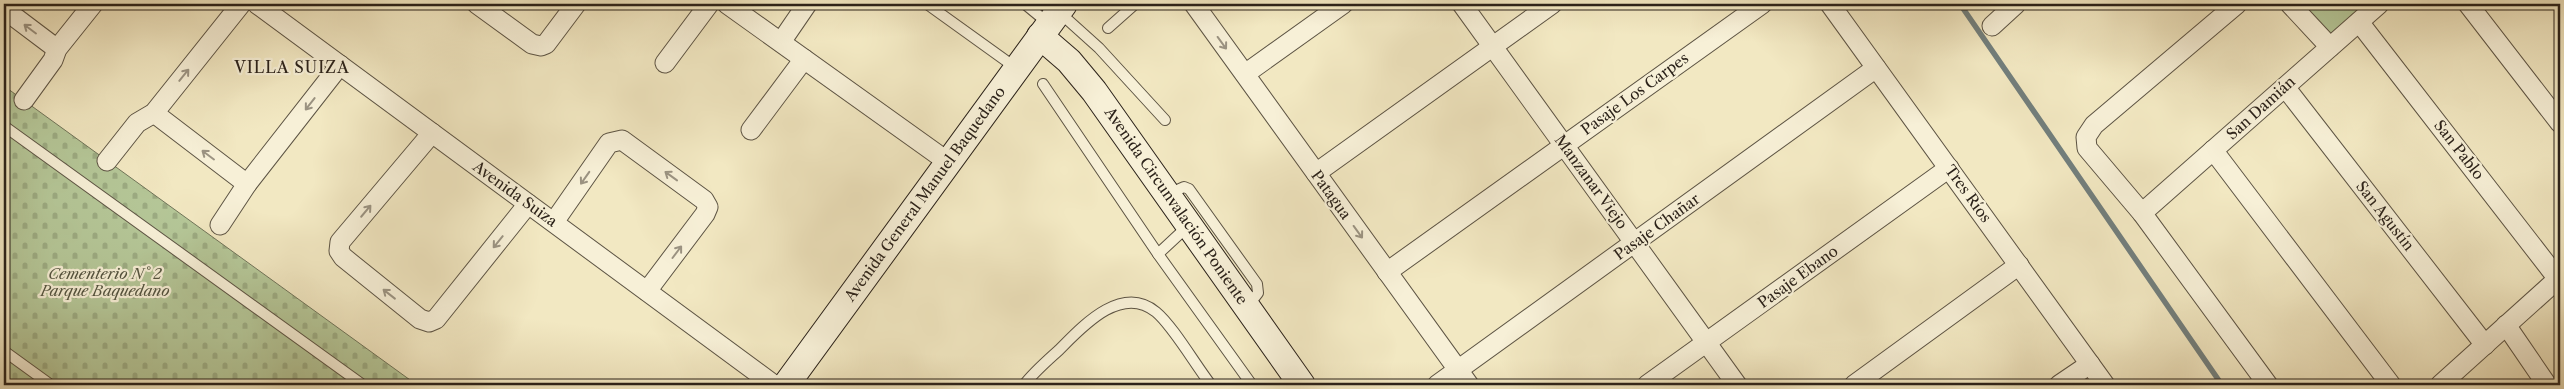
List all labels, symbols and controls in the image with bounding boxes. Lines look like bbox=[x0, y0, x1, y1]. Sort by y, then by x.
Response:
one-way arrow bbox=[23, 24, 37, 34]
one-way arrow bbox=[1217, 36, 1228, 49]
street label: Pasaje Los Carpes bbox=[1577, 48, 1692, 139]
district label: VILLA SUIZA bbox=[233, 57, 350, 77]
one-way arrow bbox=[179, 69, 190, 82]
street label: San Damián bbox=[2222, 71, 2299, 143]
street label: Avenida General Manuel Baquedano bbox=[840, 82, 1009, 306]
one-way arrow bbox=[305, 97, 316, 110]
street label: Avenida Circunvalación Poniente bbox=[1100, 103, 1252, 308]
street label: San Pablo bbox=[2430, 116, 2489, 183]
street label: Manzanar Viejo bbox=[1551, 131, 1632, 233]
one-way arrow bbox=[202, 149, 215, 160]
street label: Avenida Suiza bbox=[469, 156, 561, 231]
street label: Tres Ríos bbox=[1941, 161, 1996, 226]
street label: Patagua bbox=[1307, 167, 1356, 223]
one-way arrow bbox=[580, 171, 590, 185]
one-way arrow bbox=[664, 171, 678, 181]
street label: San Agustín bbox=[2352, 177, 2419, 255]
street label: Pasaje Chañar bbox=[1610, 189, 1704, 264]
one-way arrow bbox=[360, 205, 372, 218]
one-way arrow bbox=[1353, 225, 1364, 238]
one-way arrow bbox=[492, 235, 503, 248]
street label: Pasaje Ebano bbox=[1754, 241, 1842, 312]
one-way arrow bbox=[671, 246, 682, 259]
park label: Cementerio N° 2 Parque Baquedano bbox=[39, 264, 170, 300]
one-way arrow bbox=[383, 289, 396, 300]

